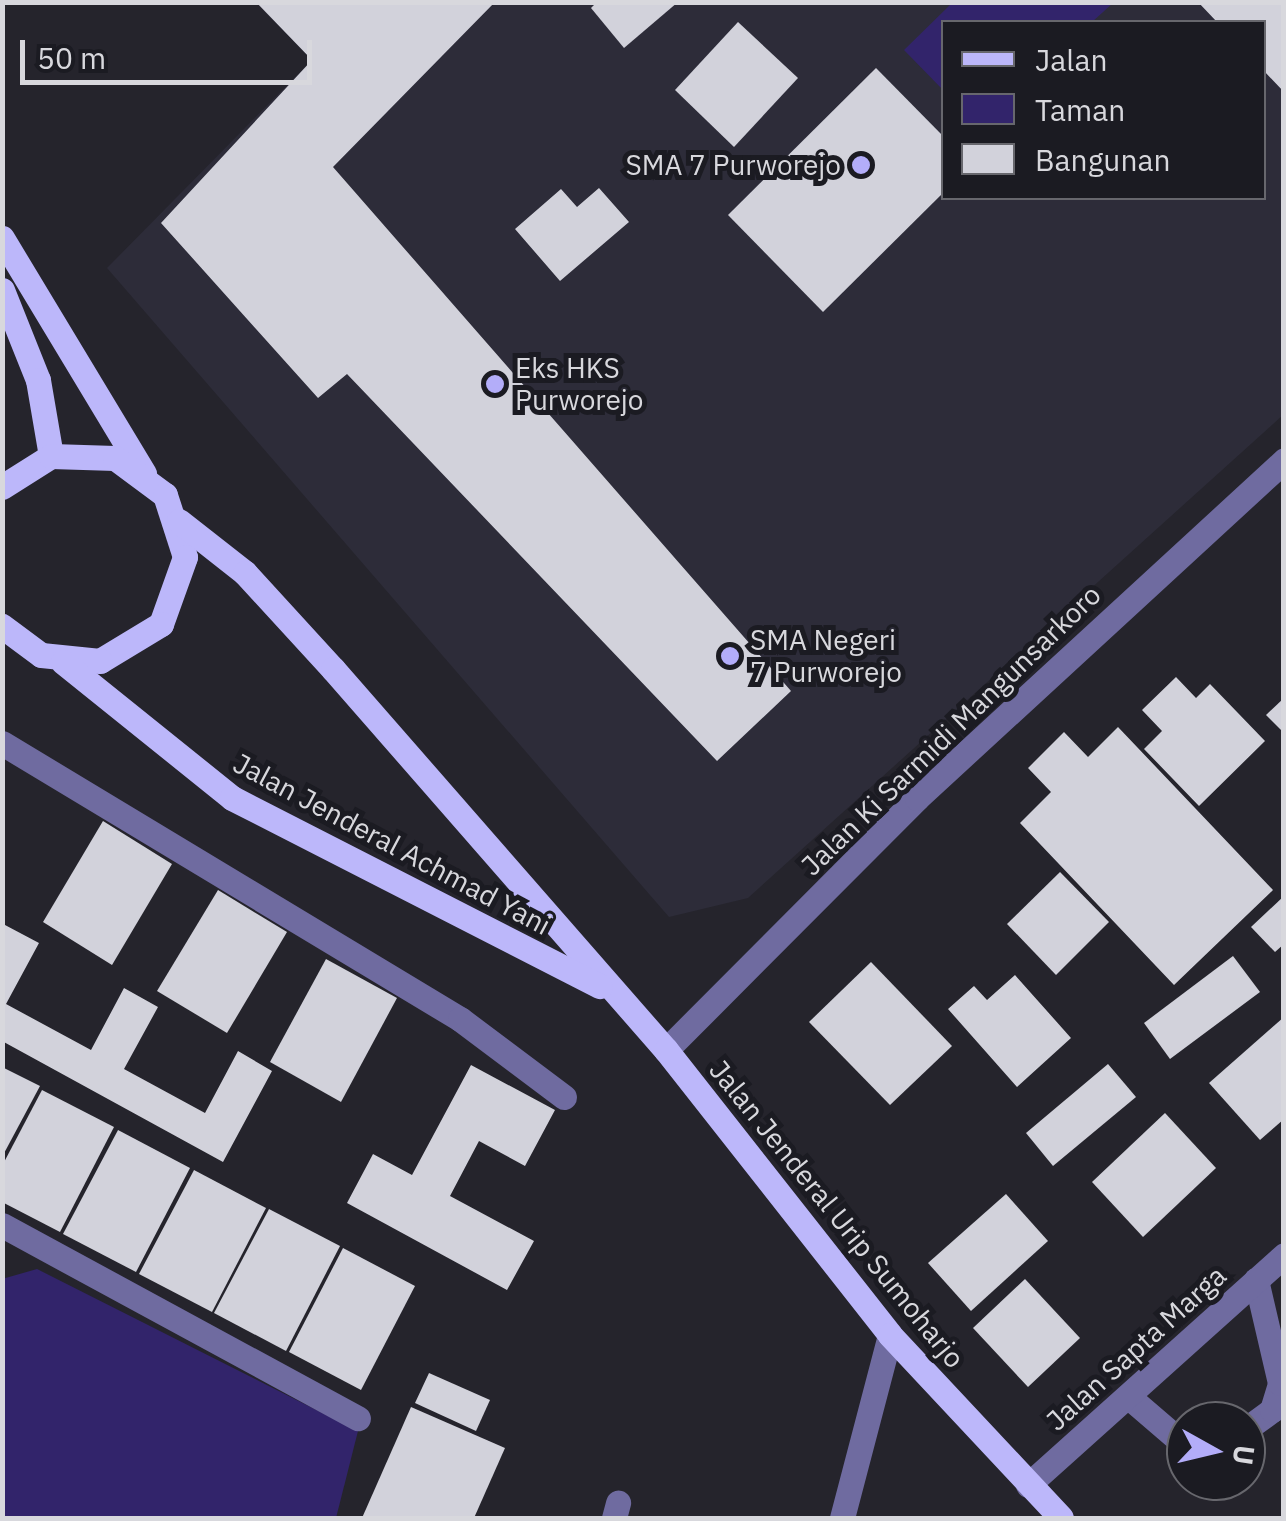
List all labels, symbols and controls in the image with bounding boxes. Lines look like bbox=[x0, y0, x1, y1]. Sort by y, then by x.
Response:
scale bar bbox=[25, 20, 318, 82]
legend bbox=[941, 20, 1266, 200]
text: 50 m bbox=[37, 38, 106, 77]
text: Jalan bbox=[1035, 40, 1108, 79]
text: Taman bbox=[1035, 90, 1125, 129]
text: Bangunan bbox=[1035, 140, 1171, 179]
place label: SMA 7 Purworejo bbox=[626, 148, 841, 182]
marker: SMA 7 Purworejo bbox=[850, 154, 872, 176]
place label: Eks HKS Purworejo bbox=[515, 351, 644, 417]
marker: Eks HKS Purworejo bbox=[484, 373, 506, 395]
street label: Jalan Ki Sarmidi Mangunsarkoro bbox=[794, 578, 1108, 882]
place label: SMA Negeri 7 Purworejo bbox=[750, 623, 902, 689]
marker: SMA Negeri 7 Purworejo bbox=[719, 645, 741, 667]
street label: Jalan Jenderal Achmad Yani bbox=[228, 746, 556, 942]
street label: Jalan Jenderal Urip Sumoharjo bbox=[702, 1053, 972, 1375]
street label: Jalan Sapta Marga bbox=[1039, 1259, 1233, 1437]
north arrow bbox=[1166, 1401, 1266, 1501]
text: U bbox=[1225, 1443, 1264, 1467]

